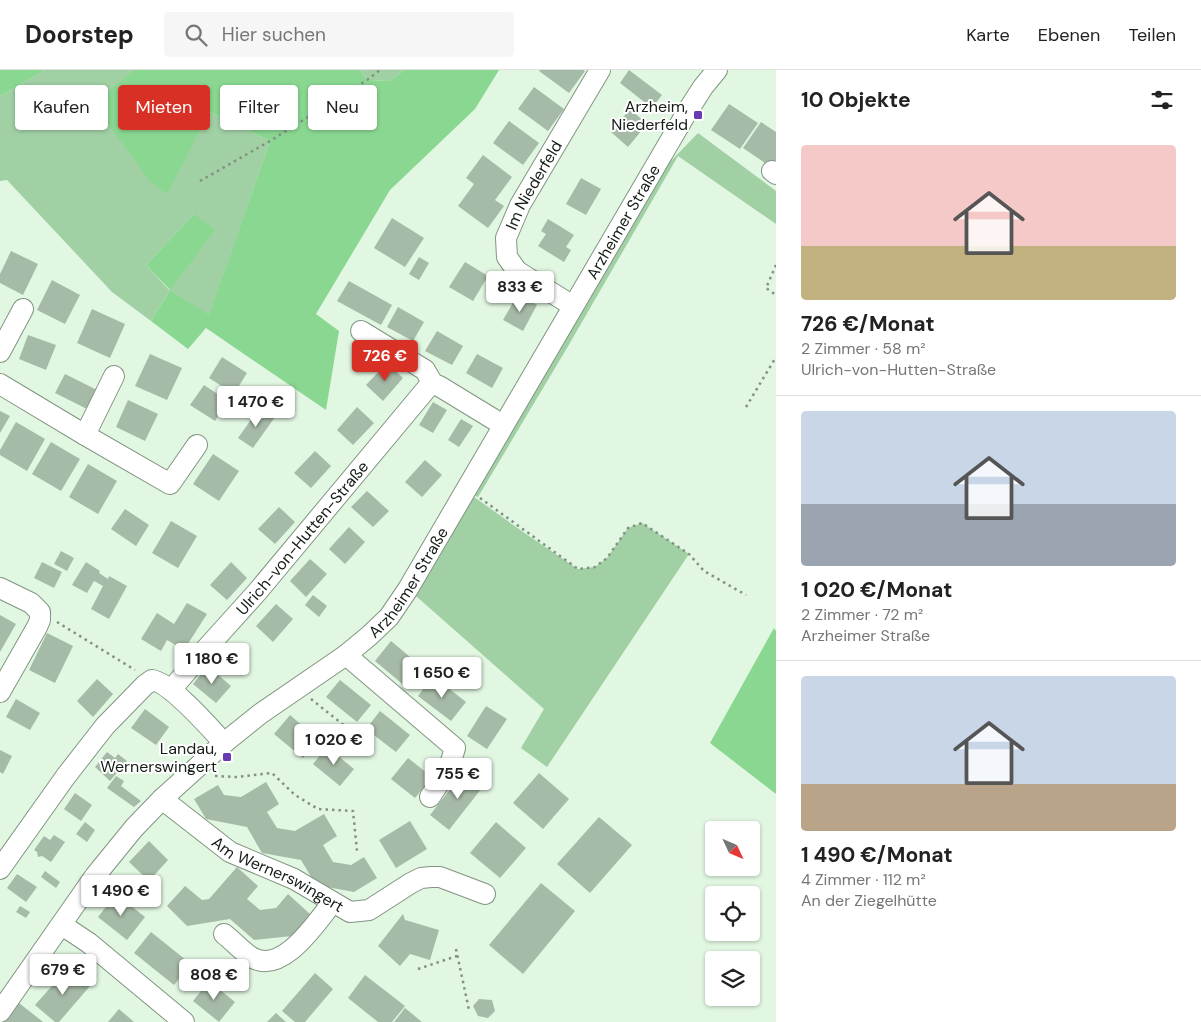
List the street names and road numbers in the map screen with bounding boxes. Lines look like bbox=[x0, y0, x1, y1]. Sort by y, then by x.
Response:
street label: Im Niederfeld bbox=[501, 137, 567, 233]
street label: Arzheimer Straße bbox=[582, 161, 665, 283]
street label: Ulrich-von-Hutten-Straße bbox=[232, 456, 373, 619]
street label: Arzheimer Straße bbox=[364, 523, 453, 642]
street label: Am Wernerswingert bbox=[207, 832, 348, 917]

